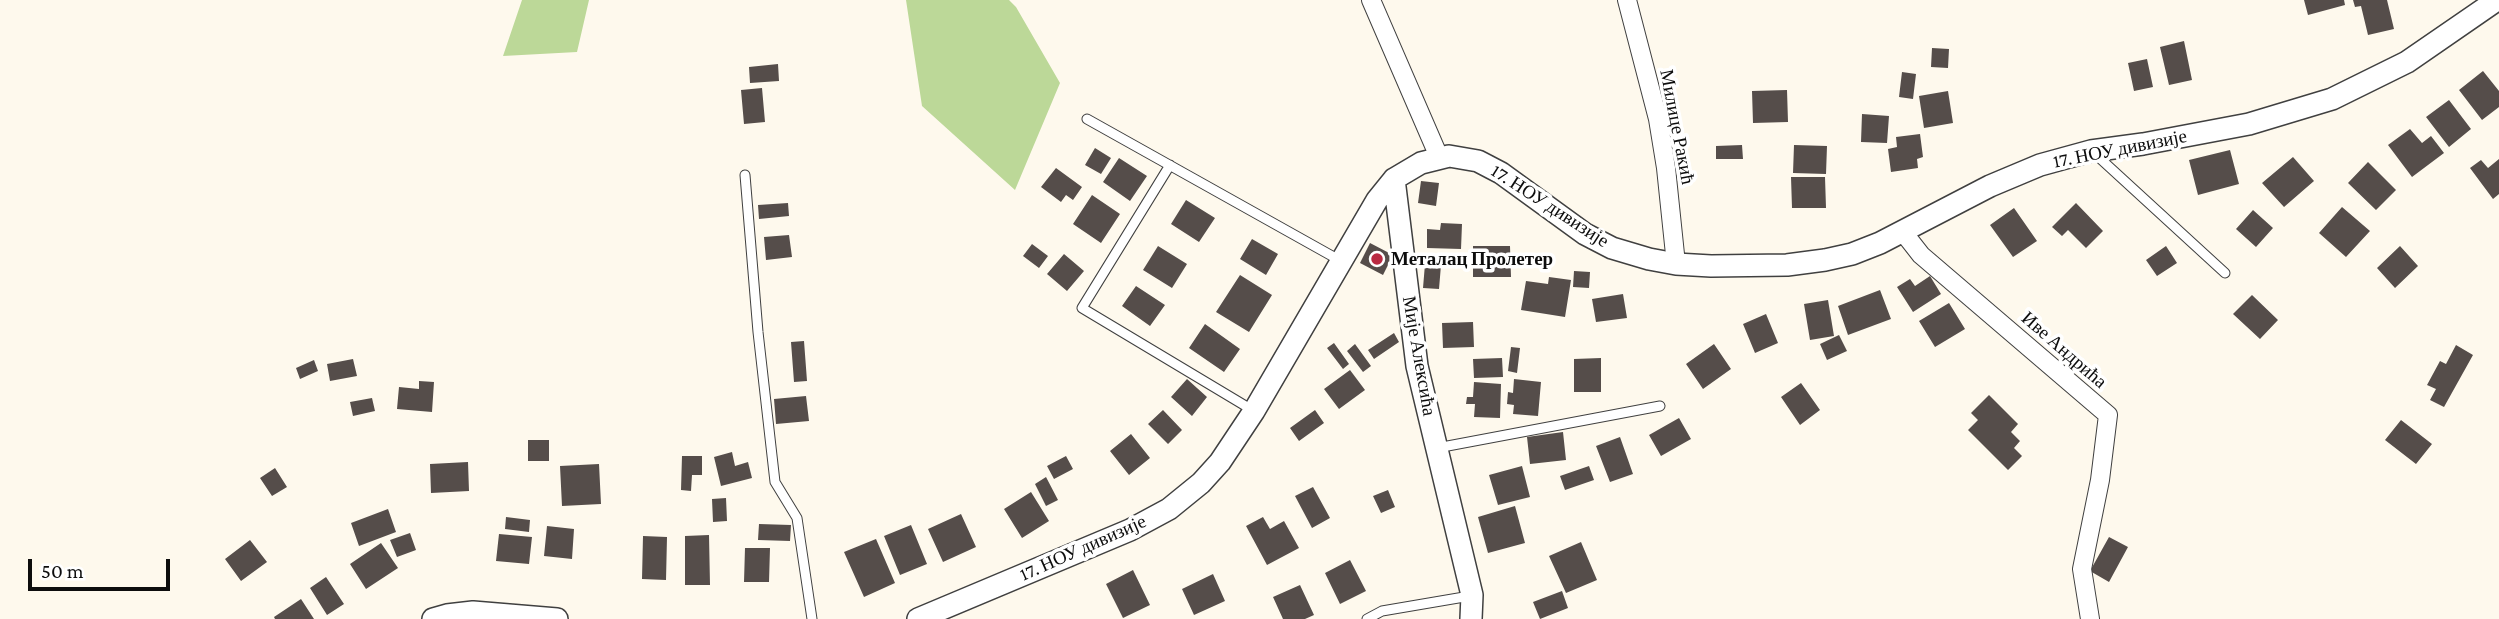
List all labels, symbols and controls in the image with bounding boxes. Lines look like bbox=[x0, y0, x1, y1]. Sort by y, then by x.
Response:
street label: Милице Ракић bbox=[1655, 68, 1699, 186]
street label: 17. НОУ дивизије bbox=[2051, 125, 2189, 173]
street label: 17. НОУ дивизије bbox=[1487, 159, 1613, 253]
place label: Металац Пролетер bbox=[1391, 248, 1553, 270]
marker: Металац Пролетер bbox=[1369, 251, 1385, 267]
street label: Мије Алексића bbox=[1397, 294, 1441, 418]
street label: Иве Андрића bbox=[2017, 307, 2111, 393]
street label: 17. НОУ дивизије bbox=[1016, 510, 1150, 586]
scale bar bbox=[32, 546, 173, 590]
text: 50 m bbox=[41, 559, 84, 583]

